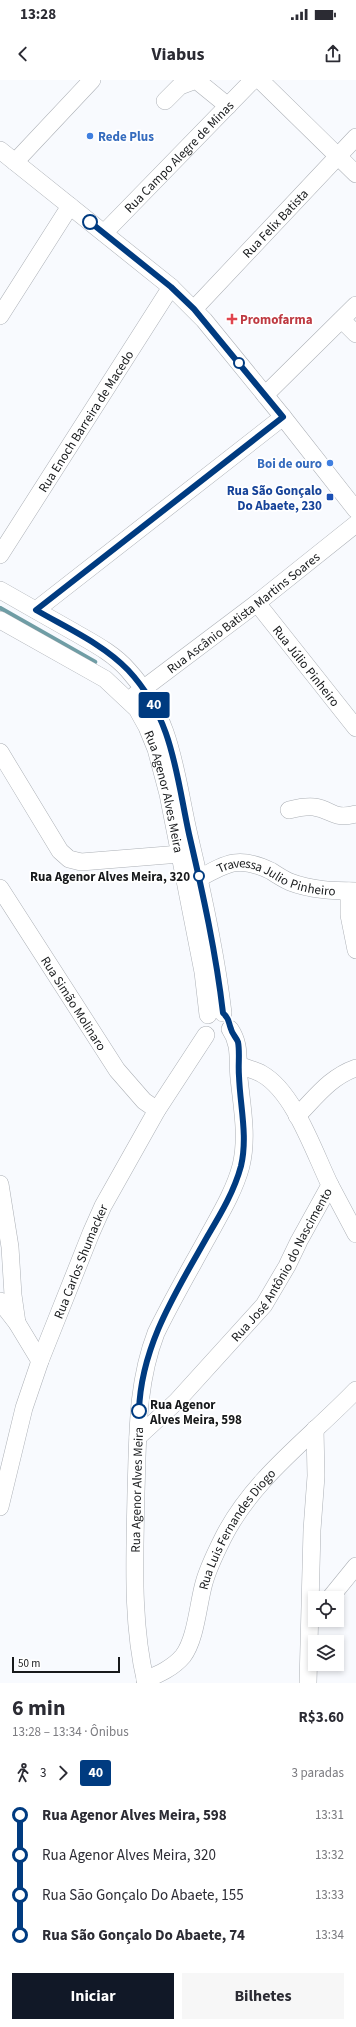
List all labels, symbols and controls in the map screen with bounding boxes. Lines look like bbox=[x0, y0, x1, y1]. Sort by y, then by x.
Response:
text: 13:28 bbox=[20, 4, 56, 25]
text: Viabus bbox=[152, 42, 204, 67]
icon: back bbox=[12, 43, 34, 65]
icon: share bbox=[322, 43, 344, 65]
street label: Rua Campo Alegre de Minas bbox=[121, 97, 239, 217]
place label: Rede Plus bbox=[98, 128, 154, 146]
marker: Rede Plus bbox=[85, 131, 95, 141]
street label: Rua Felix Batista bbox=[239, 185, 313, 262]
unlabelled marker bbox=[82, 214, 98, 230]
place label: Promofarma bbox=[240, 311, 313, 329]
marker: Promofarma bbox=[227, 314, 237, 324]
street label: Rua Enoch Barreira de Macedo bbox=[34, 347, 138, 496]
unlabelled marker bbox=[233, 357, 245, 369]
place label: Boi de ouro bbox=[257, 455, 322, 473]
marker: Boi de ouro bbox=[325, 458, 335, 468]
place label: Rua São Gonçalo Do Abaete, 230 bbox=[227, 482, 322, 515]
marker: Rua São Gonçalo Do Abaete, 230 bbox=[325, 492, 335, 502]
street label: Rua Ascânio Batista Martins Soares bbox=[163, 548, 324, 678]
street label: Rua Júlio Pinheiro bbox=[268, 622, 344, 711]
line badge: 40 bbox=[136, 692, 172, 718]
text: 40 bbox=[147, 695, 161, 715]
street label: Rua Agenor Alves Meira bbox=[139, 728, 187, 854]
street label: Travessa Julio Pinheiro bbox=[214, 854, 336, 901]
place label: Rua Agenor Alves Meira, 320 bbox=[30, 868, 190, 886]
marker: Rua Agenor Alves Meira, 320 bbox=[193, 870, 205, 882]
street label: Rua Simão Molinaro bbox=[36, 953, 110, 1054]
street label: Rua José Antônio do Nascimento bbox=[227, 1185, 337, 1346]
street label: Rua Carlos Shumacker bbox=[50, 1201, 113, 1322]
place label: Rua Agenor Alves Meira, 598 bbox=[149, 1396, 242, 1429]
marker: Rua Agenor Alves Meira, 598 bbox=[131, 1403, 147, 1419]
street label: Rua Agenor Alves Meira bbox=[127, 1427, 148, 1553]
street label: Rua Luis Fernandes Diogo bbox=[195, 1465, 280, 1592]
map controls bbox=[308, 1591, 344, 1671]
button: locate bbox=[308, 1591, 344, 1627]
button: layers bbox=[308, 1635, 344, 1671]
scale bar bbox=[12, 1655, 120, 1674]
text: 50 m bbox=[18, 1656, 40, 1671]
text: 6 min bbox=[12, 1692, 66, 1724]
text: R$3.60 bbox=[299, 1707, 344, 1728]
text: 13:28 – 13:34 · Ônibus bbox=[12, 1723, 129, 1741]
icon: walk bbox=[12, 1762, 34, 1784]
icon: forward bbox=[52, 1762, 74, 1784]
text: 40 bbox=[88, 1763, 103, 1783]
text: 3 bbox=[40, 1764, 46, 1782]
text: 3 paradas bbox=[291, 1764, 344, 1782]
text: Rua Agenor Alves Meira, 598 bbox=[42, 1805, 227, 1826]
text: 13:31 bbox=[315, 1806, 344, 1824]
text: Rua Agenor Alves Meira, 320 bbox=[42, 1845, 216, 1866]
text: 13:32 bbox=[315, 1846, 344, 1864]
text: Rua São Gonçalo Do Abaete, 155 bbox=[42, 1885, 244, 1906]
text: 13:33 bbox=[315, 1886, 344, 1904]
text: Rua São Gonçalo Do Abaete, 74 bbox=[42, 1925, 245, 1946]
text: 13:34 bbox=[315, 1926, 344, 1944]
button: Iniciar bbox=[12, 1973, 174, 2019]
button: Bilhetes bbox=[182, 1973, 344, 2019]

